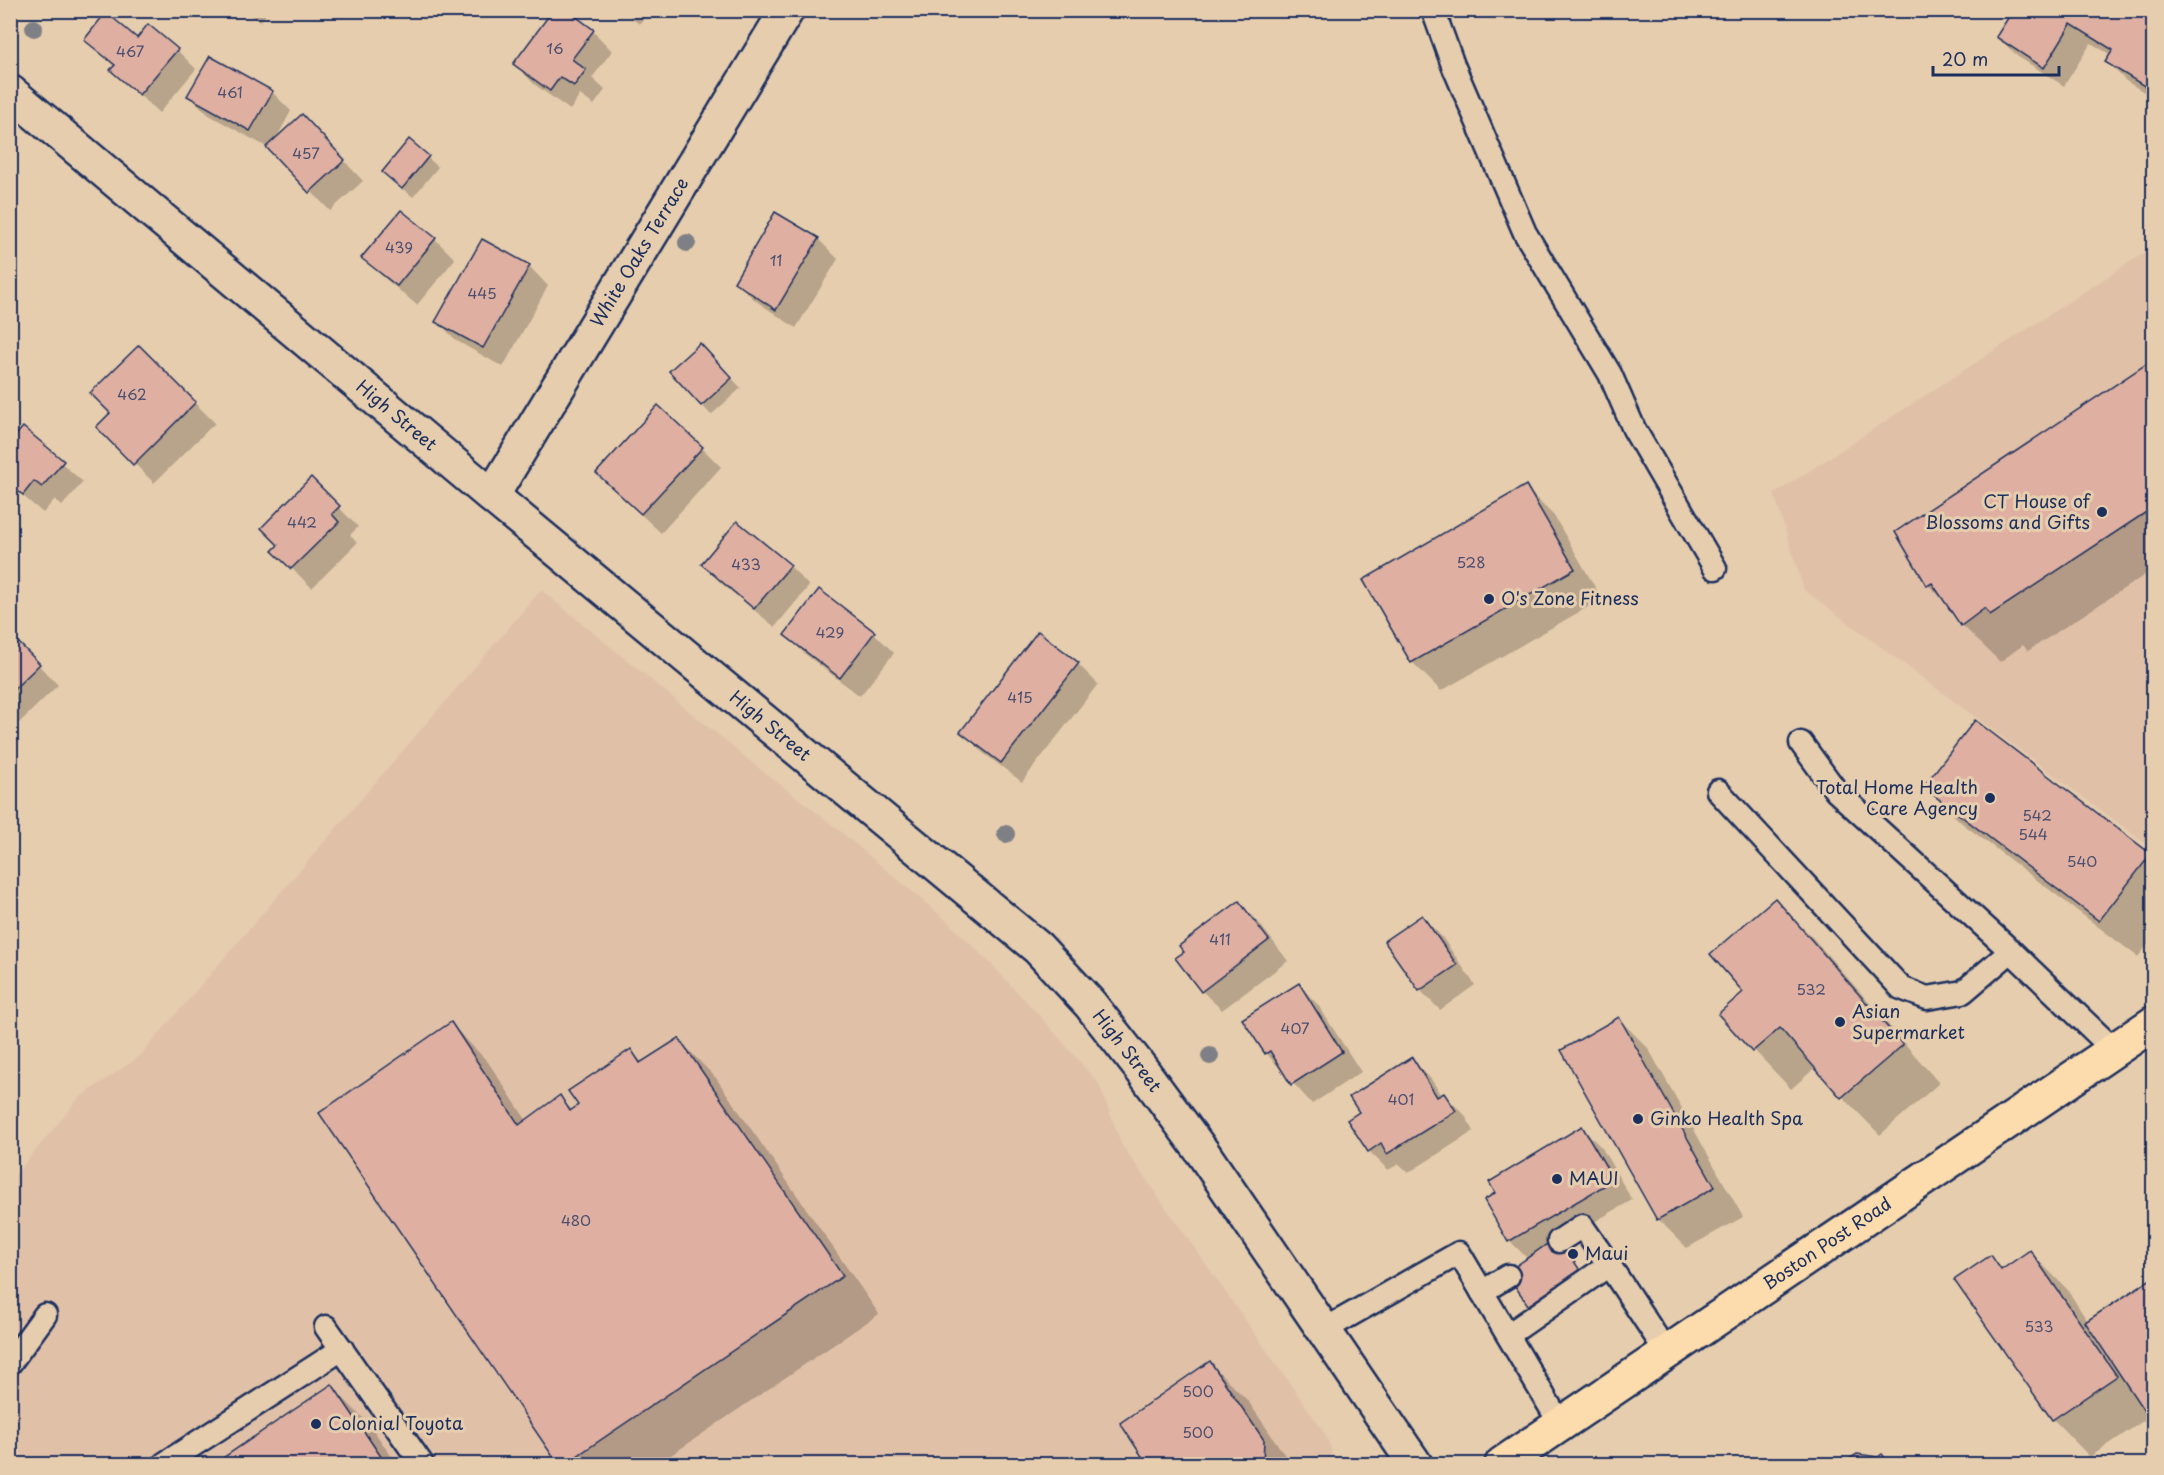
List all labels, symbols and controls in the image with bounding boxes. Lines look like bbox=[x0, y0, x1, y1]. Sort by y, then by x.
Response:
house number: 16 bbox=[546, 36, 564, 59]
house number: 467 bbox=[116, 39, 145, 62]
scale bar bbox=[1933, 39, 2059, 77]
text: 20 m bbox=[1942, 45, 1988, 72]
house number: 461 bbox=[217, 80, 243, 103]
house number: 457 bbox=[292, 141, 320, 164]
street label: White Oaks Terrace bbox=[583, 172, 694, 332]
house number: 439 bbox=[385, 235, 413, 258]
house number: 11 bbox=[770, 248, 782, 271]
house number: 445 bbox=[467, 281, 497, 304]
street label: High Street bbox=[351, 373, 444, 457]
house number: 462 bbox=[117, 382, 147, 405]
place label: CT House of Blossoms and Gifts bbox=[1925, 487, 2092, 535]
marker: CT House of Blossoms and Gifts bbox=[2095, 505, 2109, 519]
house number: 442 bbox=[287, 510, 317, 533]
house number: 528 bbox=[1456, 550, 1486, 573]
house number: 433 bbox=[731, 552, 761, 575]
place label: O's Zone Fitness bbox=[1501, 584, 1639, 611]
marker: O's Zone Fitness bbox=[1482, 592, 1496, 606]
house number: 429 bbox=[816, 620, 844, 643]
street label: High Street bbox=[725, 683, 818, 767]
house number: 415 bbox=[1007, 685, 1033, 708]
place label: Total Home Health Care Agency bbox=[1816, 773, 1978, 821]
marker: Total Home Health Care Agency bbox=[1983, 791, 1997, 805]
house number: 542 bbox=[2022, 803, 2052, 826]
house number: 544 bbox=[2018, 822, 2048, 845]
house number: 540 bbox=[2067, 849, 2097, 872]
house number: 411 bbox=[1209, 927, 1231, 950]
house number: 532 bbox=[1796, 977, 1826, 1000]
place label: Asian Supermarket bbox=[1852, 997, 1965, 1045]
street label: High Street bbox=[1087, 1003, 1169, 1097]
marker: Asian Supermarket bbox=[1833, 1015, 1847, 1029]
house number: 407 bbox=[1281, 1016, 1310, 1039]
house number: 401 bbox=[1388, 1087, 1414, 1110]
place label: Ginko Health Spa bbox=[1650, 1104, 1803, 1131]
marker: Ginko Health Spa bbox=[1631, 1112, 1645, 1126]
place label: MAUI bbox=[1569, 1164, 1619, 1191]
marker: MAUI bbox=[1550, 1172, 1564, 1186]
street label: Boston Post Road bbox=[1757, 1189, 1896, 1296]
house number: 480 bbox=[561, 1208, 591, 1231]
place label: Maui bbox=[1585, 1239, 1628, 1266]
marker: Maui bbox=[1566, 1247, 1580, 1261]
house number: 533 bbox=[2024, 1314, 2054, 1337]
house number: 500 bbox=[1182, 1379, 1214, 1402]
place label: Colonial Toyota bbox=[328, 1409, 464, 1436]
marker: Colonial Toyota bbox=[309, 1417, 323, 1431]
house number: 500 bbox=[1182, 1420, 1214, 1443]

